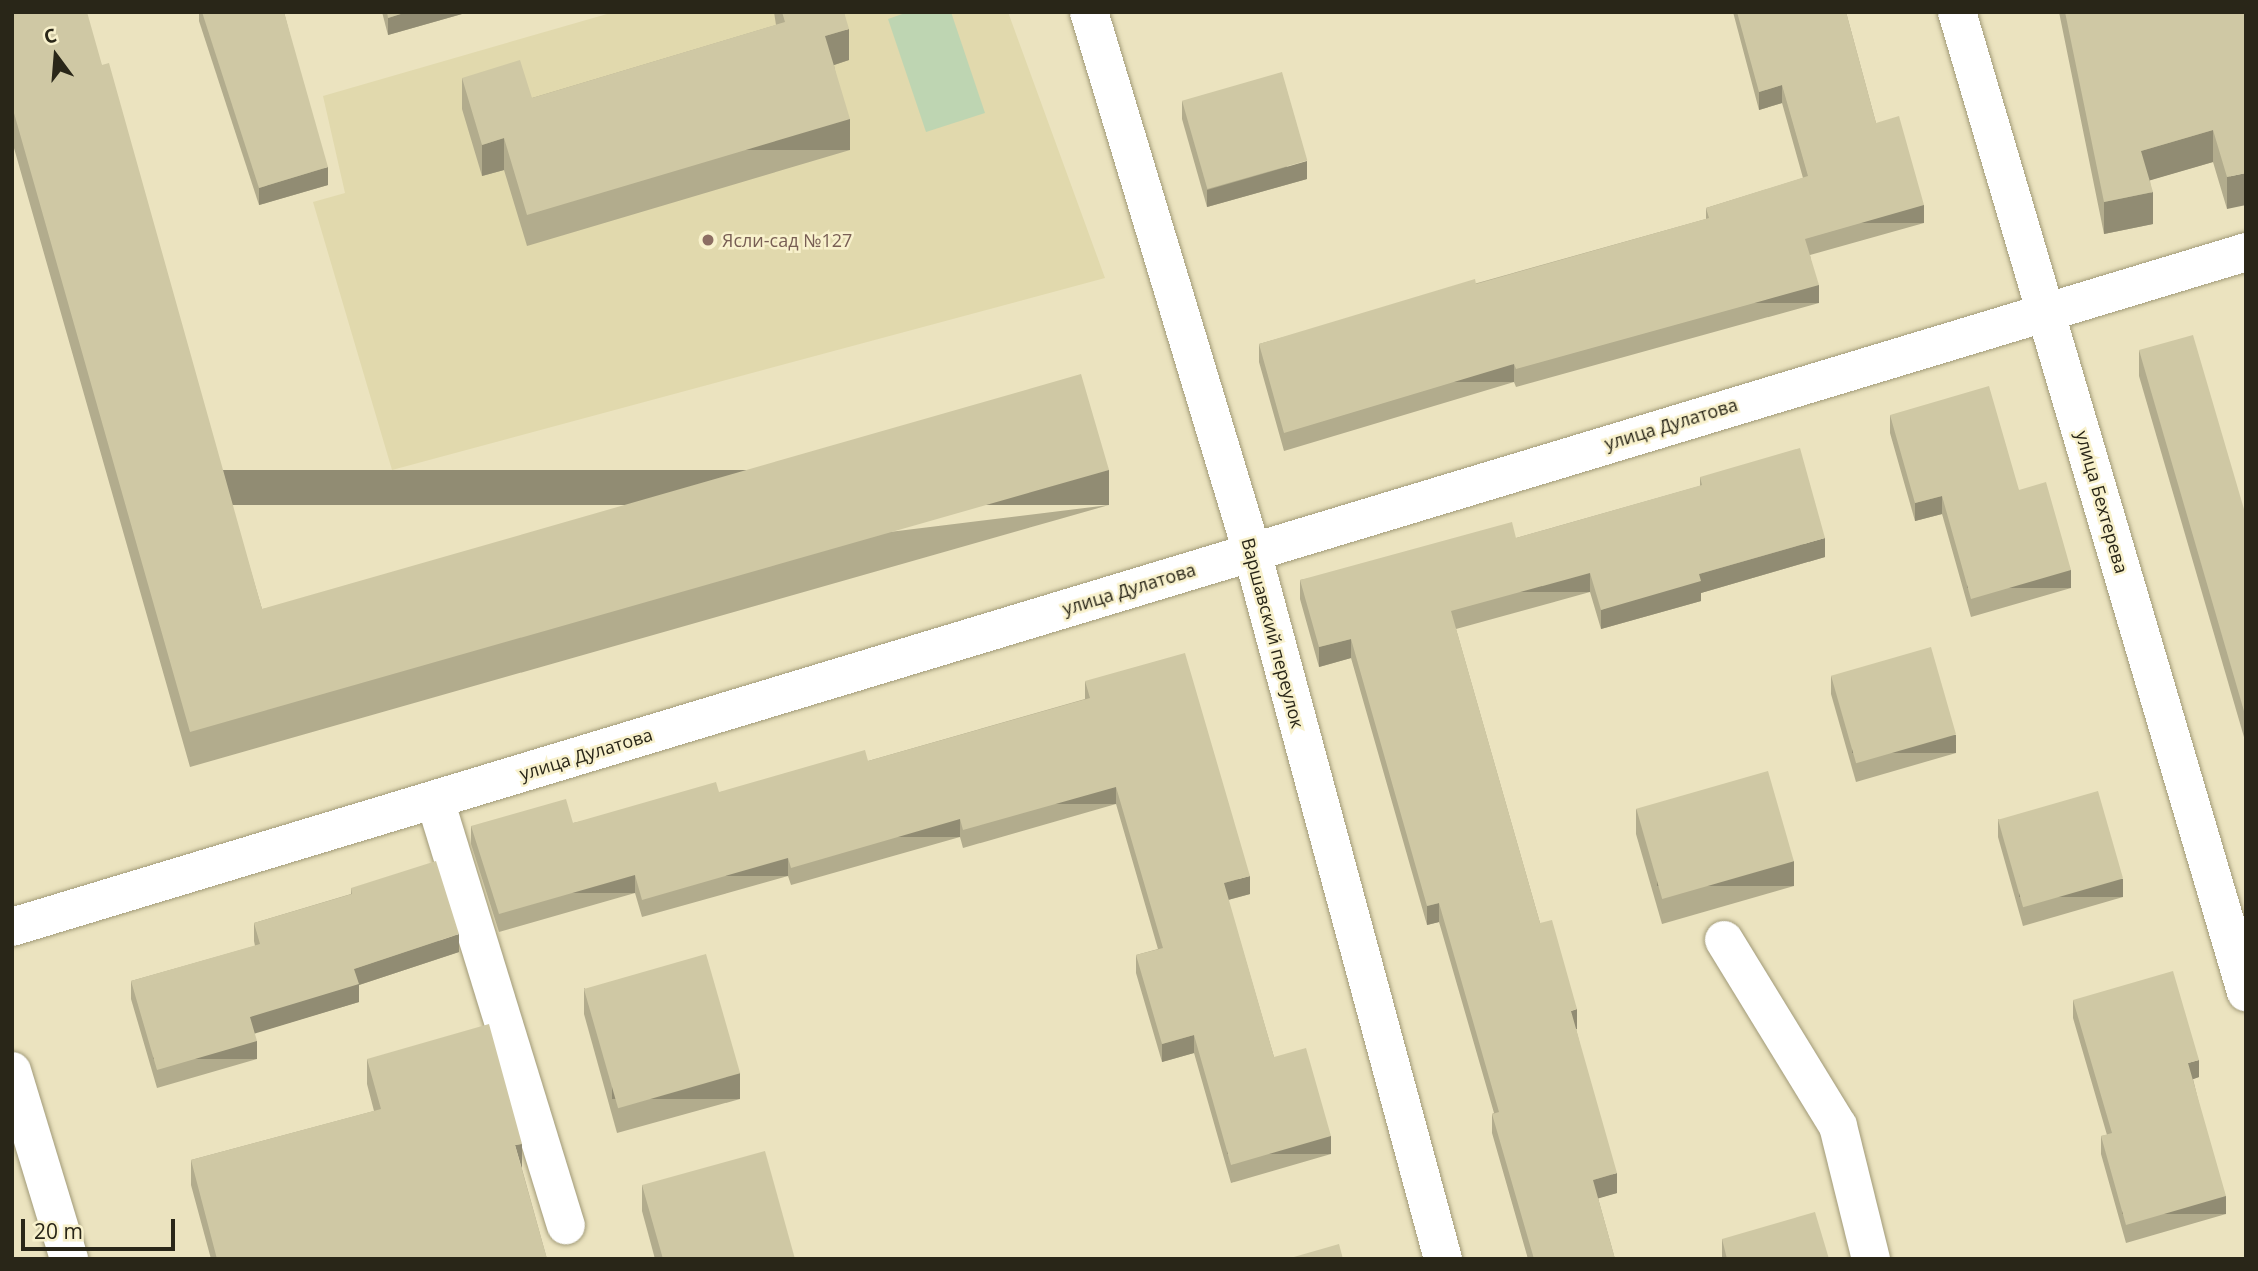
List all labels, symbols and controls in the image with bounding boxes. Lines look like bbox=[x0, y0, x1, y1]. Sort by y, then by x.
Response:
north arrow bbox=[21, 21, 91, 91]
text: С bbox=[41, 22, 60, 50]
place label: Ясли-сад №127 bbox=[722, 229, 852, 251]
marker: Ясли-сад №127 bbox=[700, 232, 716, 248]
street label: улица Дулатова bbox=[1602, 394, 1740, 454]
street label: улица Бехтерева bbox=[2071, 428, 2133, 576]
street label: Варшавский переулок bbox=[1237, 535, 1309, 731]
street label: улица Дулатова bbox=[1060, 559, 1198, 619]
street label: улица Дулатова bbox=[517, 724, 655, 784]
scale bar bbox=[24, 1204, 178, 1248]
text: 20 m bbox=[34, 1217, 83, 1245]

